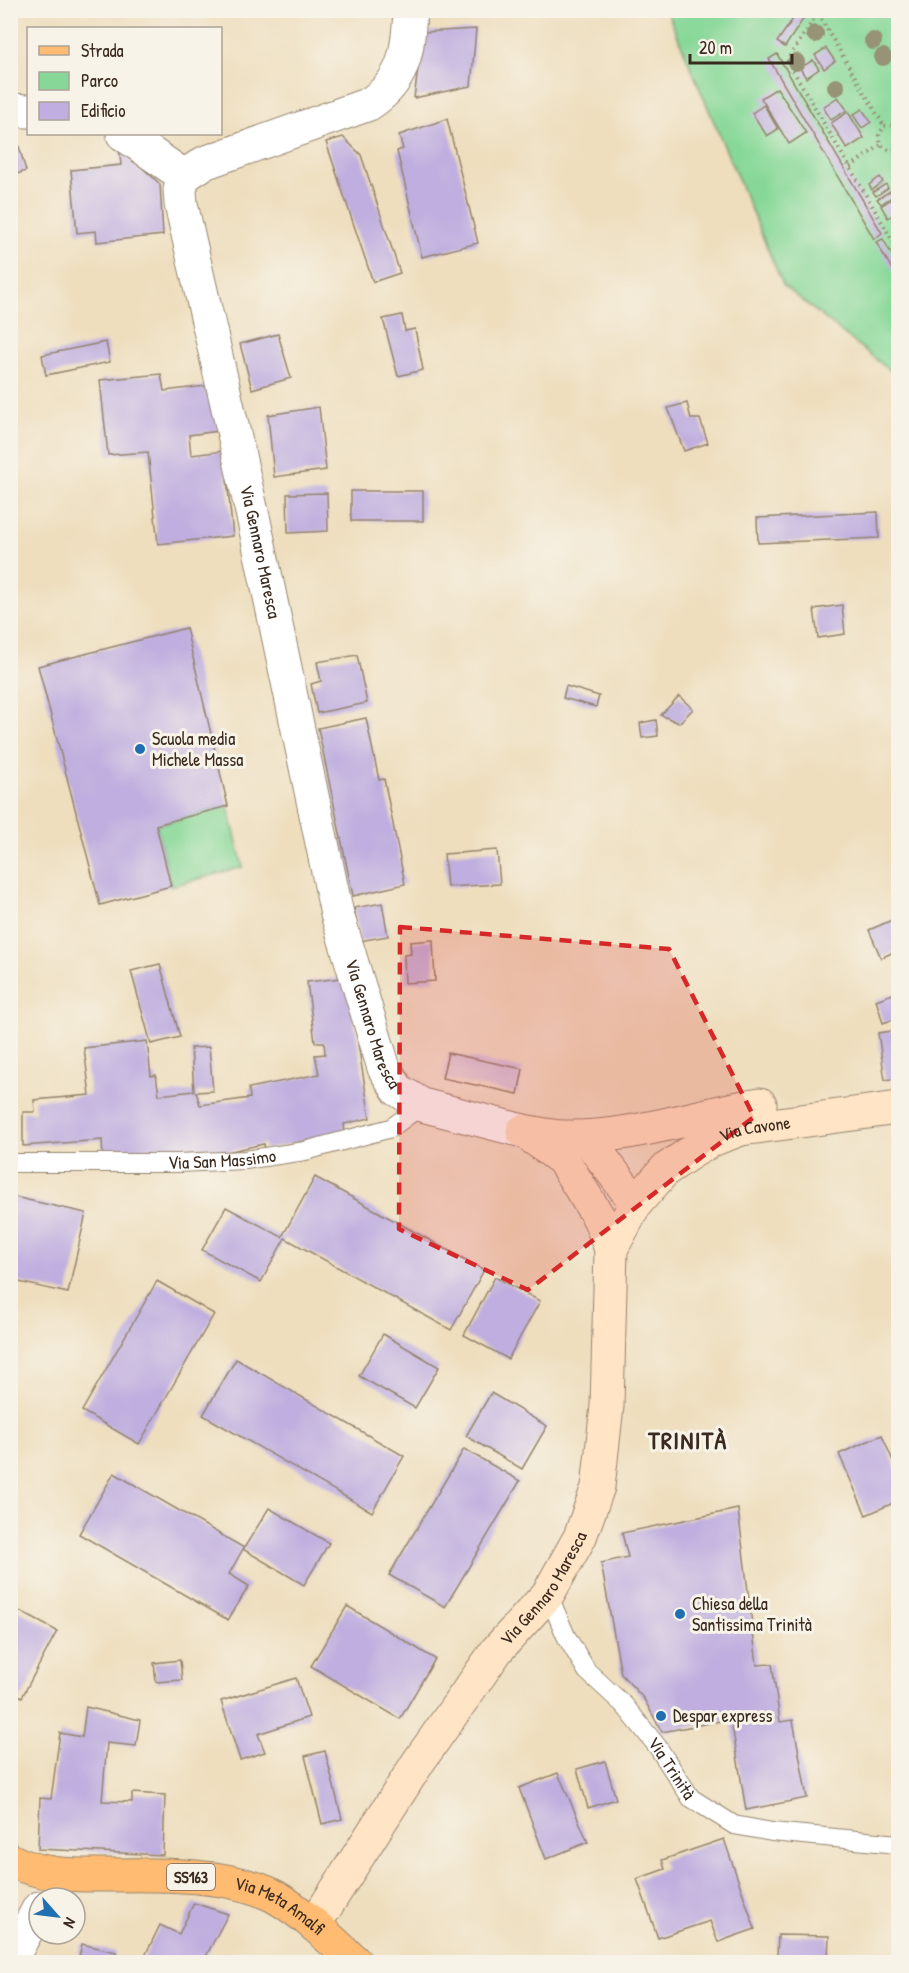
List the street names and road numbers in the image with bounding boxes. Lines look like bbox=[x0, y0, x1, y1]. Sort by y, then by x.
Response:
street label: Via Gennaro Maresca bbox=[234, 482, 287, 621]
street label: Via Gennaro Maresca bbox=[339, 956, 407, 1093]
street label: Via Cavone bbox=[716, 1110, 792, 1148]
street label: Via San Massimo bbox=[168, 1143, 277, 1175]
street label: Via Gennaro Maresca bbox=[494, 1528, 593, 1651]
street label: Via Trinità bbox=[642, 1731, 702, 1804]
road number: SS163 bbox=[167, 1864, 215, 1890]
street label: Via Meta Amalfi bbox=[232, 1870, 331, 1941]

